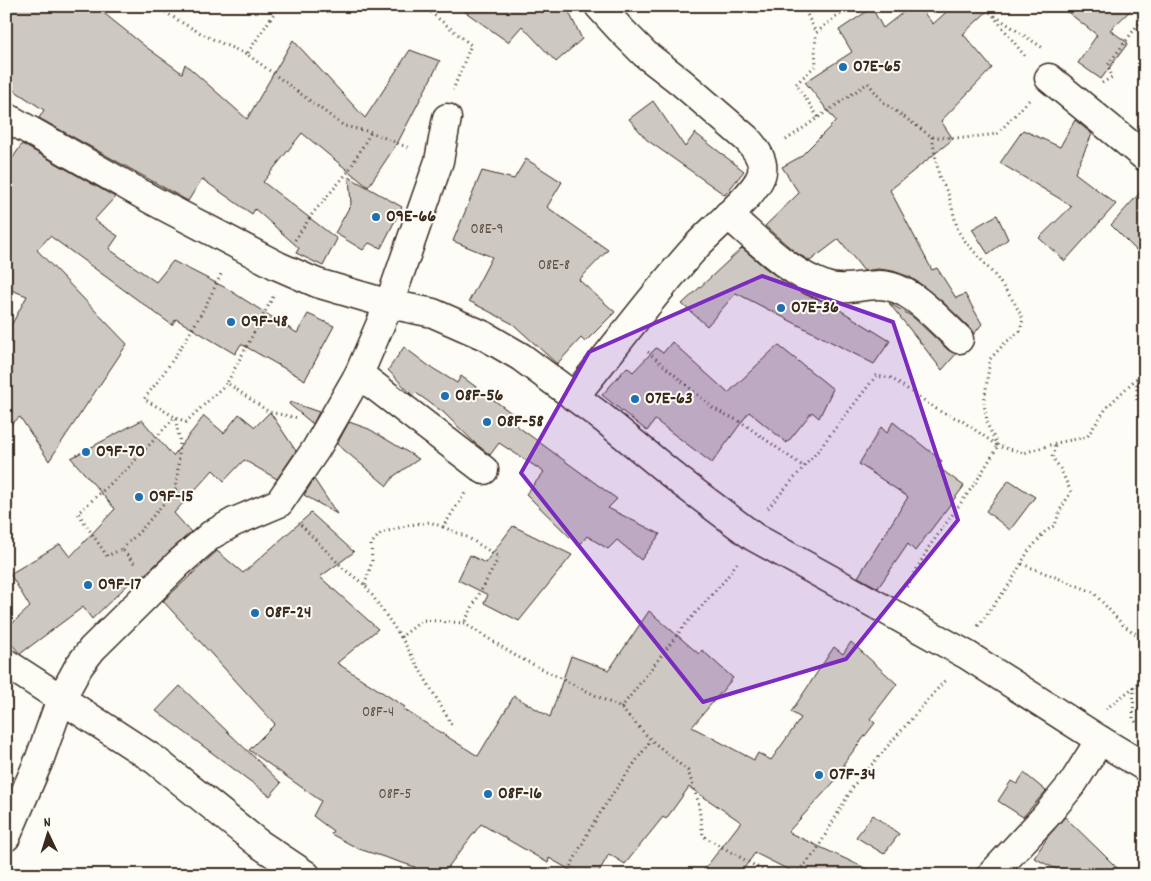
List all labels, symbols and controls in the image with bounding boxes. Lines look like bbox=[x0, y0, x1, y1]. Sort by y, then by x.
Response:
place label: 07E-65 bbox=[853, 55, 901, 80]
marker: 07E-65 bbox=[837, 61, 849, 73]
place label: 09E-66 bbox=[386, 205, 436, 230]
marker: 09E-66 bbox=[370, 211, 382, 223]
house number: 08E-9 bbox=[470, 219, 504, 241]
house number: 08E-8 bbox=[538, 255, 570, 277]
place label: 07E-36 bbox=[791, 296, 839, 321]
marker: 07E-36 bbox=[775, 302, 787, 314]
place label: 09F-48 bbox=[241, 310, 288, 335]
marker: 09F-48 bbox=[225, 316, 237, 328]
place label: 08F-56 bbox=[455, 384, 504, 409]
place label: 07E-63 bbox=[645, 387, 693, 412]
marker: 08F-56 bbox=[439, 390, 451, 402]
marker: 07E-63 bbox=[629, 393, 641, 405]
place label: 08F-58 bbox=[497, 410, 544, 435]
marker: 08F-58 bbox=[481, 416, 493, 428]
place label: 09F-70 bbox=[96, 440, 145, 465]
marker: 09F-70 bbox=[80, 446, 92, 458]
place label: 09F-15 bbox=[149, 485, 194, 510]
marker: 09F-15 bbox=[133, 491, 145, 503]
place label: 09F-17 bbox=[98, 573, 141, 598]
marker: 09F-17 bbox=[82, 579, 94, 591]
place label: 08F-24 bbox=[265, 601, 312, 626]
marker: 08F-24 bbox=[249, 607, 261, 619]
house number: 08F-4 bbox=[362, 702, 394, 724]
place label: 07F-34 bbox=[829, 763, 875, 788]
marker: 07F-34 bbox=[813, 769, 825, 781]
place label: 08F-16 bbox=[498, 782, 542, 807]
house number: 08F-5 bbox=[379, 784, 412, 806]
marker: 08F-16 bbox=[482, 788, 494, 800]
north arrow bbox=[22, 808, 72, 858]
text: N bbox=[43, 813, 51, 833]

